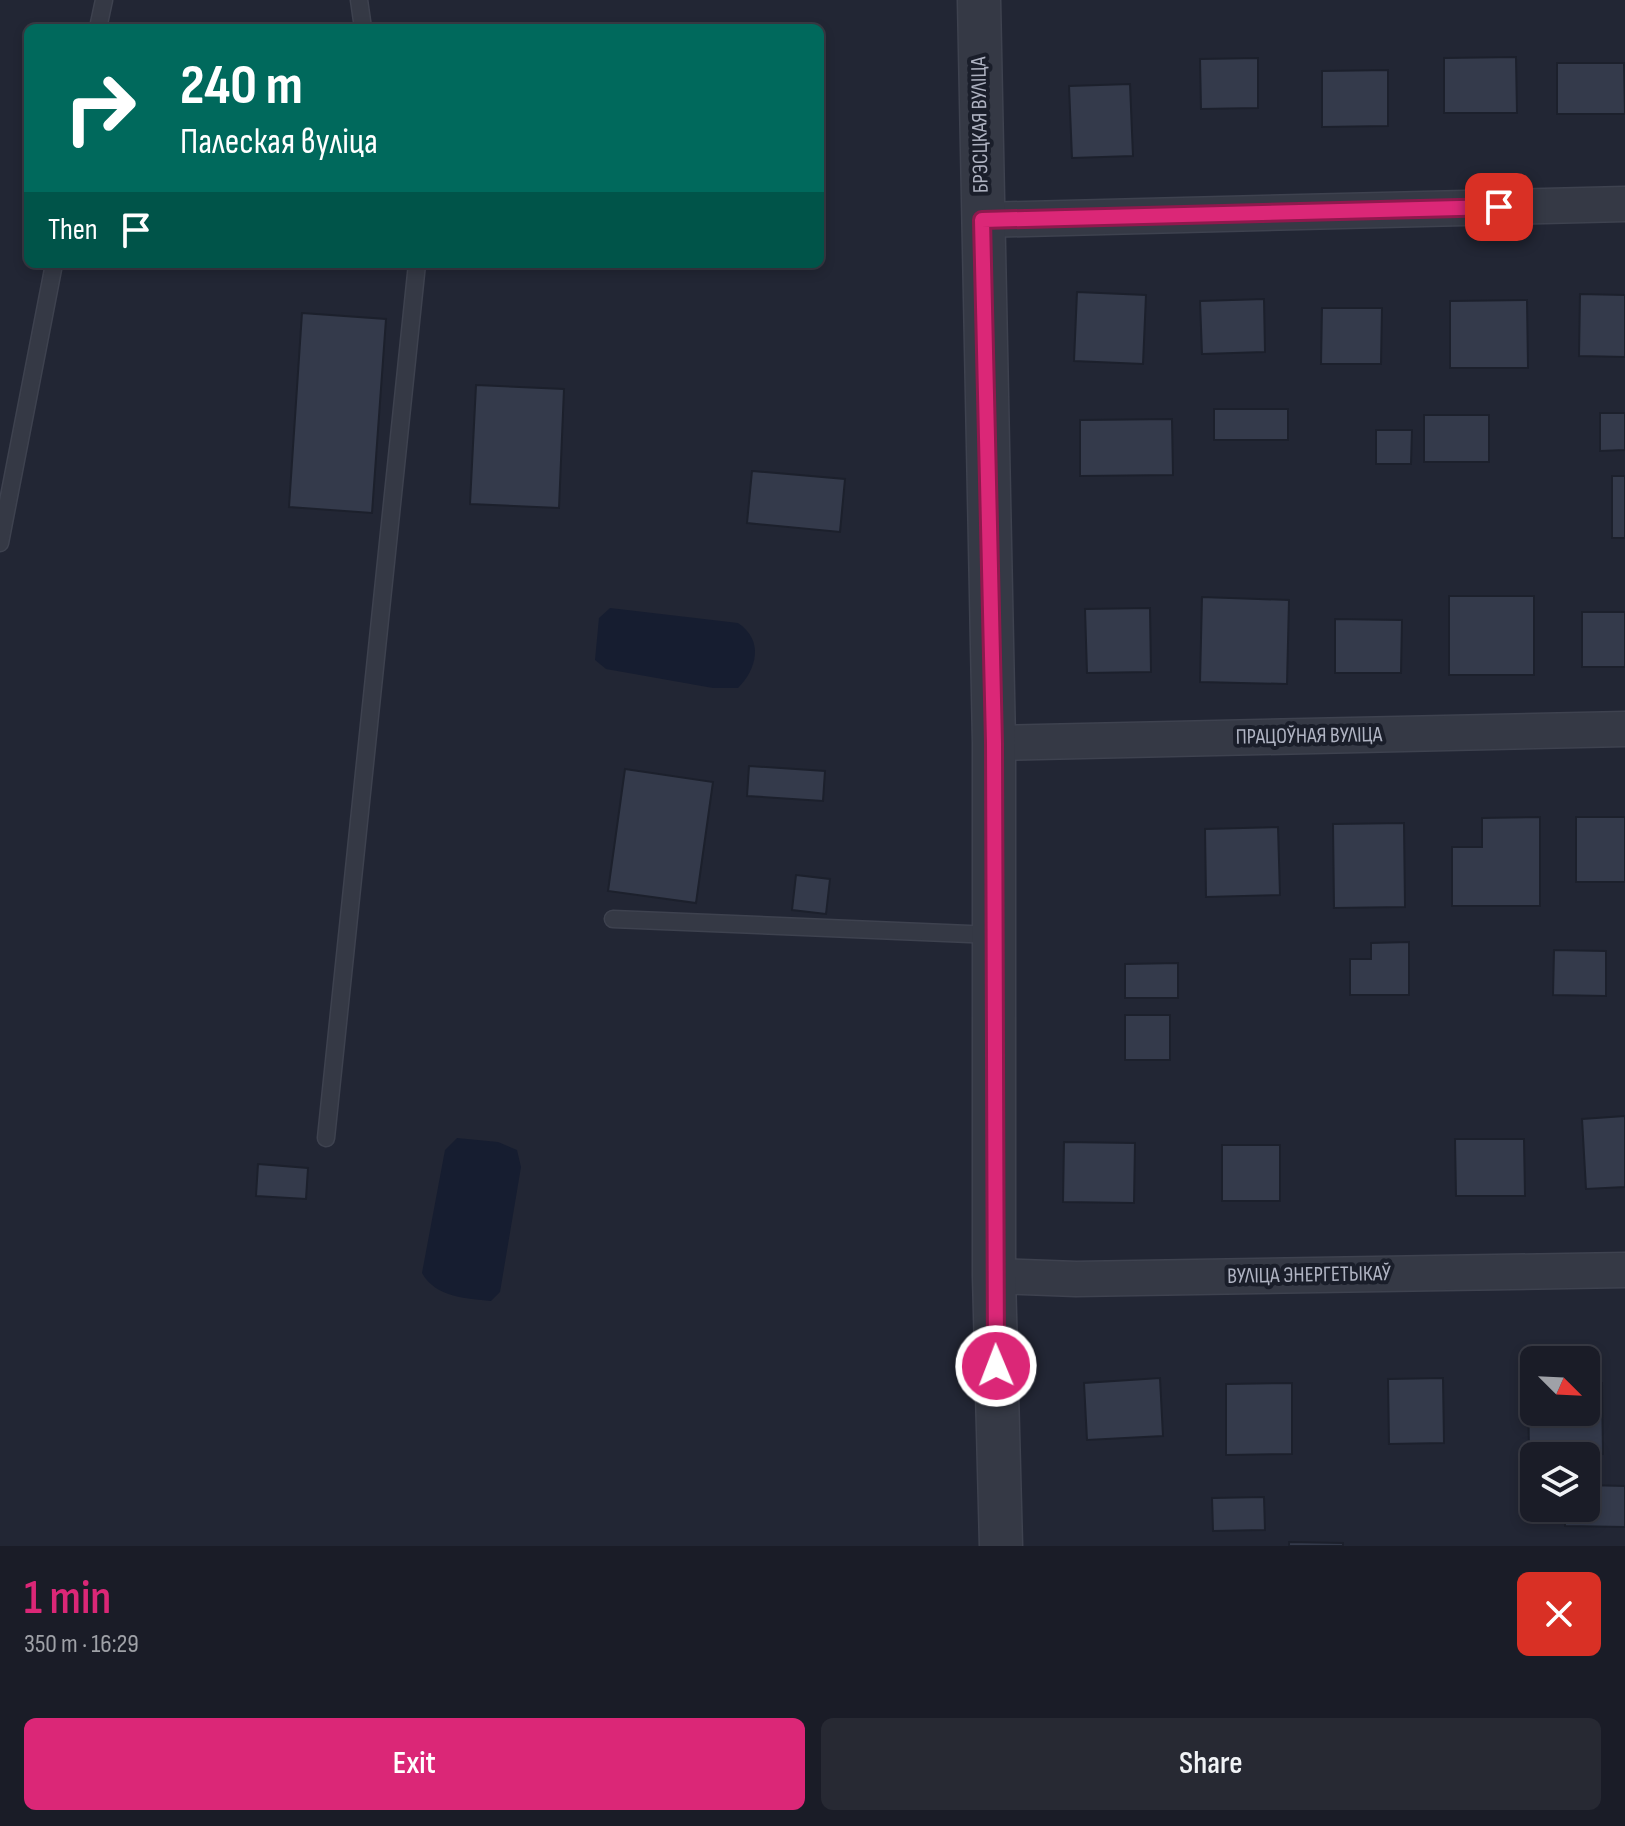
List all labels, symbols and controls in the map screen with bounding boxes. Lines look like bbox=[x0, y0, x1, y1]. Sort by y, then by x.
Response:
text: 240 m bbox=[180, 53, 303, 120]
icon: right bbox=[48, 56, 152, 160]
street label: БРЭСЦКАЯ ВУЛІЦА bbox=[965, 56, 995, 193]
text: Палеская вуліца bbox=[180, 121, 378, 164]
pin bbox=[1465, 173, 1533, 241]
icon: arrive bbox=[1477, 185, 1521, 229]
icon: arrive bbox=[114, 208, 158, 252]
text: Then bbox=[48, 212, 98, 248]
street label: ПРАЦОЎНАЯ ВУЛІЦА bbox=[1235, 721, 1383, 751]
street label: ВУЛІЦА ЭНЕРГЕТЫКАЎ bbox=[1227, 1260, 1392, 1290]
position arrow bbox=[954, 1324, 1038, 1408]
north arrow bbox=[1520, 1346, 1600, 1426]
map controls bbox=[1520, 1346, 1600, 1522]
button: layers bbox=[1520, 1442, 1600, 1522]
text: 1 min bbox=[24, 1570, 111, 1627]
button: close bbox=[1517, 1572, 1601, 1656]
text: 350 m · 16:29 bbox=[24, 1629, 139, 1660]
button: Exit bbox=[24, 1718, 805, 1810]
button: Share bbox=[821, 1718, 1601, 1810]

